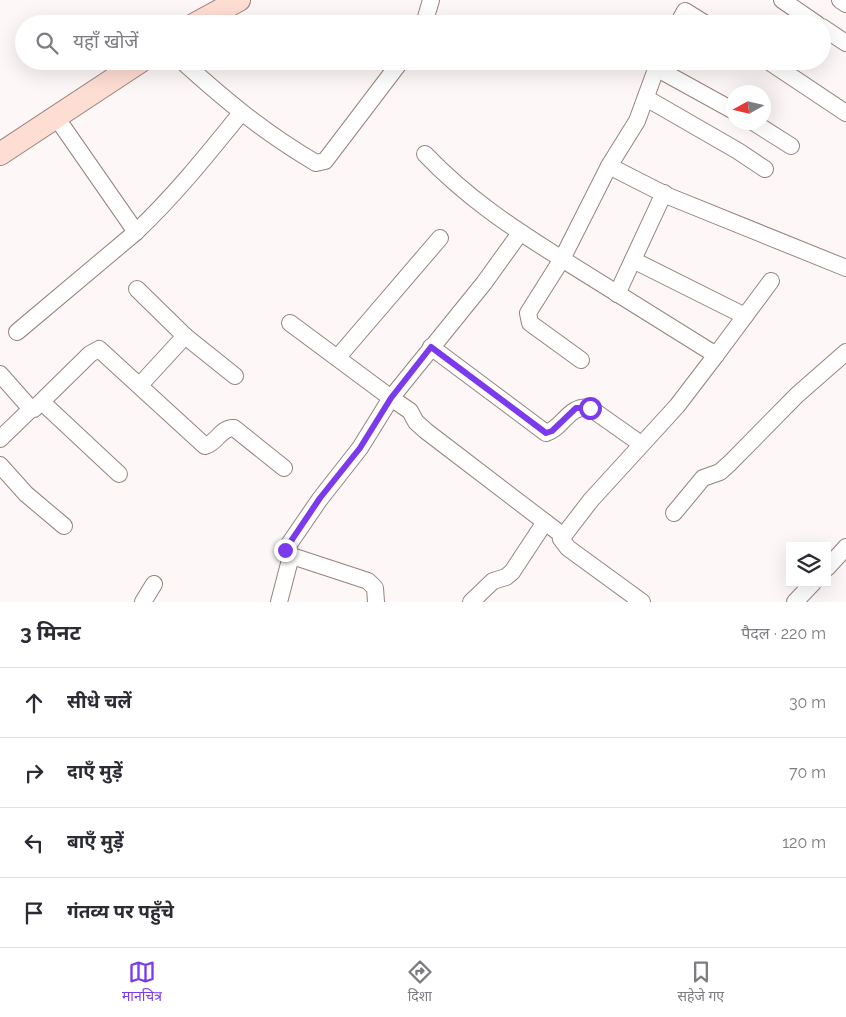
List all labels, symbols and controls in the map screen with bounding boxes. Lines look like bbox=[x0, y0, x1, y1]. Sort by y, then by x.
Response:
search box bbox=[15, 15, 831, 70]
icon: search bbox=[33, 29, 61, 57]
text: यहाँ खोजें bbox=[73, 30, 138, 52]
north arrow bbox=[726, 85, 771, 130]
route start bbox=[579, 397, 602, 420]
route end bbox=[274, 539, 297, 562]
map controls bbox=[786, 542, 831, 587]
button: layers bbox=[786, 542, 831, 587]
text: 3 मिनट bbox=[20, 620, 81, 645]
text: पैदल · 220 m bbox=[741, 624, 826, 643]
icon: ahead bbox=[20, 689, 48, 717]
text: सीधे चलें bbox=[67, 690, 131, 712]
text: 30 m bbox=[789, 693, 826, 712]
icon: right bbox=[20, 759, 48, 787]
text: दाएँ मुड़ें bbox=[67, 760, 123, 782]
text: 70 m bbox=[789, 763, 826, 782]
icon: left bbox=[20, 829, 48, 857]
text: बाएँ मुड़ें bbox=[67, 830, 124, 852]
text: 120 m bbox=[782, 833, 826, 852]
icon: arrive bbox=[20, 899, 48, 927]
text: गंतव्य पर पहुँचे bbox=[67, 900, 174, 922]
tab: मानचित्र bbox=[122, 958, 162, 1007]
tab: दिशा bbox=[406, 958, 434, 1007]
tab: सहेजे गए bbox=[678, 958, 724, 1007]

